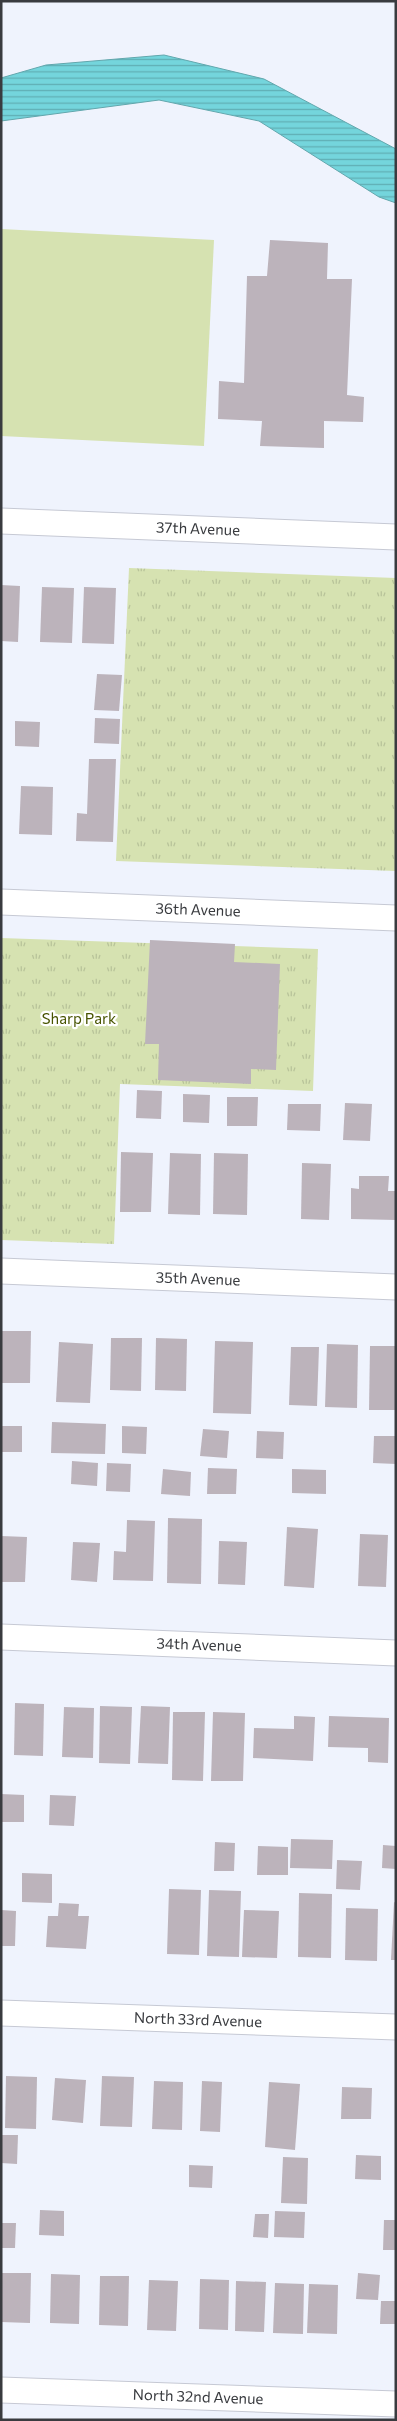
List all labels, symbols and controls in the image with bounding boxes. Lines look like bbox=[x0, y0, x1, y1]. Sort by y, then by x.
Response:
street label: 37th Avenue bbox=[156, 518, 240, 538]
street label: 36th Avenue bbox=[155, 899, 241, 919]
park label: Sharp Park bbox=[42, 1009, 116, 1027]
street label: 35th Avenue bbox=[155, 1268, 241, 1288]
street label: 34th Avenue bbox=[156, 1634, 242, 1654]
street label: North 33rd Avenue bbox=[134, 2008, 263, 2030]
street label: North 32nd Avenue bbox=[132, 2385, 264, 2407]

